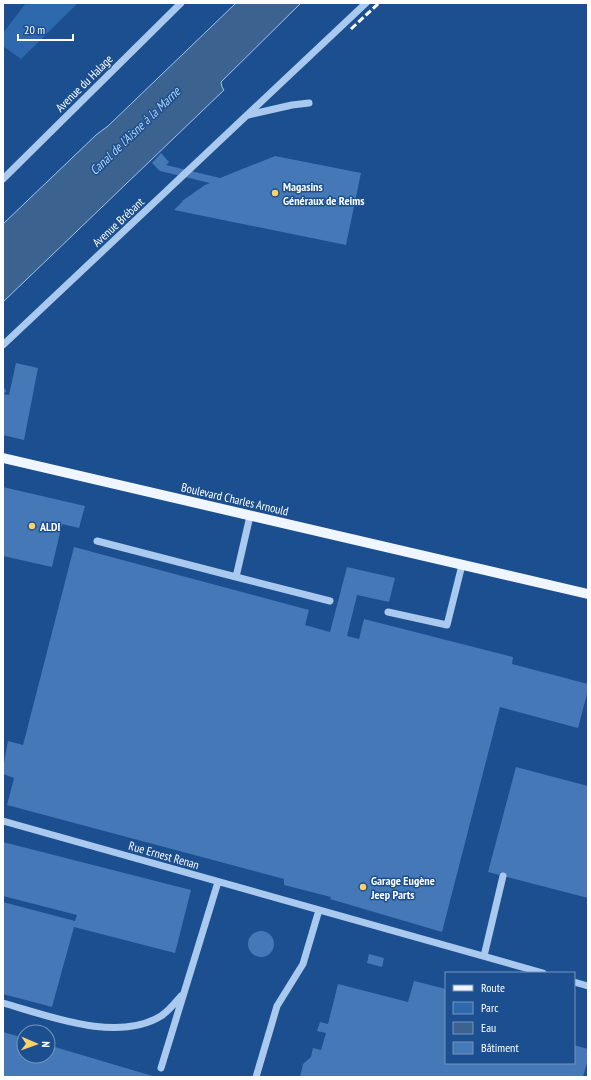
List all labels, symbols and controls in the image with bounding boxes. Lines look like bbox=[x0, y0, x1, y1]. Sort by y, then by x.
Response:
scale bar bbox=[18, 16, 73, 42]
text: 20 m bbox=[24, 22, 45, 37]
street label: Avenue du Halage bbox=[52, 51, 116, 115]
water label: Canal de l'Aisne à la Marne bbox=[86, 82, 185, 179]
place label: Magasins Généraux de Reims bbox=[283, 179, 364, 208]
marker: Magasins Généraux de Reims bbox=[270, 188, 280, 198]
street label: Avenue Brébant bbox=[89, 194, 148, 250]
street label: Boulevard Charles Arnould bbox=[180, 479, 290, 519]
place label: ALDI bbox=[39, 519, 61, 534]
marker: ALDI bbox=[27, 521, 37, 531]
street label: Rue Ernest Renan bbox=[127, 838, 201, 872]
place label: Garage Eugène Jeep Parts bbox=[370, 873, 435, 902]
marker: Garage Eugène Jeep Parts bbox=[358, 882, 368, 892]
legend bbox=[445, 972, 575, 1064]
text: Route bbox=[481, 980, 505, 995]
text: Parc bbox=[481, 1000, 499, 1015]
text: Eau bbox=[481, 1020, 496, 1035]
north arrow bbox=[16, 1024, 56, 1064]
text: Bâtiment bbox=[481, 1040, 519, 1055]
text: N bbox=[39, 1041, 53, 1048]

